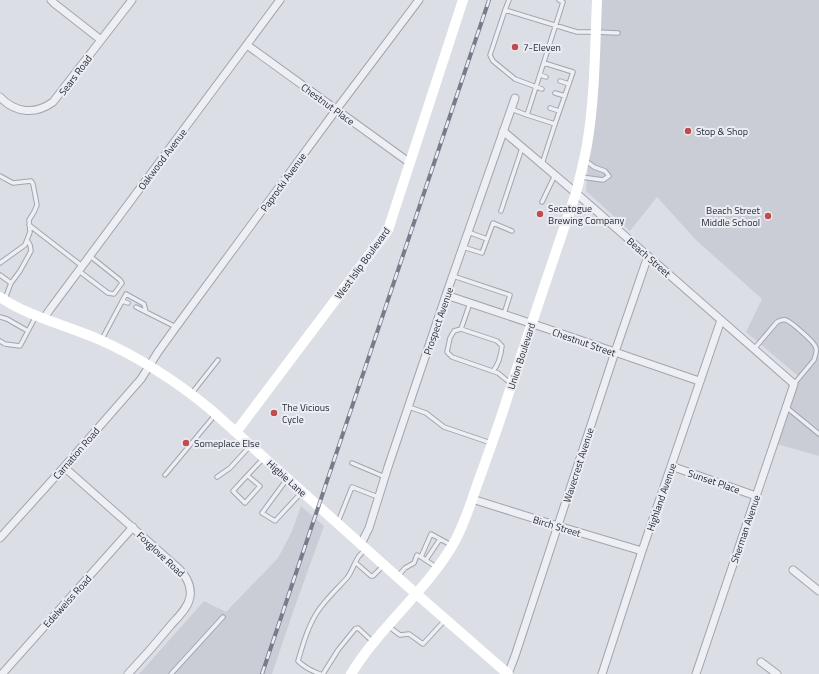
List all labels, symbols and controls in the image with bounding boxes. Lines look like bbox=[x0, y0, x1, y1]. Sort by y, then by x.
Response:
place label: 7-Eleven bbox=[523, 40, 561, 55]
marker: 7-Eleven bbox=[510, 42, 520, 52]
street label: Sears Road bbox=[55, 52, 96, 99]
street label: Chestnut Place bbox=[298, 80, 358, 129]
place label: Stop & Shop bbox=[696, 124, 748, 139]
street label: Oakwood Avenue bbox=[134, 126, 190, 193]
marker: Stop & Shop bbox=[683, 126, 693, 136]
street label: Paprocki Avenue bbox=[257, 150, 310, 215]
place label: Secatogue Brewing Company bbox=[548, 201, 625, 228]
place label: Beach Street Middle School bbox=[701, 203, 760, 230]
marker: Secatogue Brewing Company bbox=[535, 209, 545, 219]
marker: Beach Street Middle School bbox=[763, 211, 773, 221]
street label: West Islip Boulevard bbox=[331, 224, 394, 302]
street label: Beach Street bbox=[623, 234, 674, 281]
street label: Prospect Avenue bbox=[420, 285, 457, 357]
street label: Union Boulevard bbox=[504, 321, 539, 391]
street label: Chestnut Street bbox=[550, 325, 618, 360]
place label: The Vicious Cycle bbox=[282, 400, 330, 427]
marker: The Vicious Cycle bbox=[269, 408, 279, 418]
street label: Carnation Road bbox=[50, 424, 103, 483]
street label: Wavecrest Avenue bbox=[559, 426, 598, 504]
place label: Someplace Else bbox=[194, 436, 260, 451]
marker: Someplace Else bbox=[181, 438, 191, 448]
street label: Higbie Lane bbox=[263, 456, 310, 500]
street label: Highland Avenue bbox=[643, 461, 680, 533]
street label: Sunset Place bbox=[686, 466, 742, 497]
street label: Sherman Avenue bbox=[727, 493, 764, 565]
street label: Birch Street bbox=[531, 512, 583, 541]
street label: Foxglove Road bbox=[133, 528, 188, 581]
street label: Edelweiss Road bbox=[40, 572, 95, 631]

